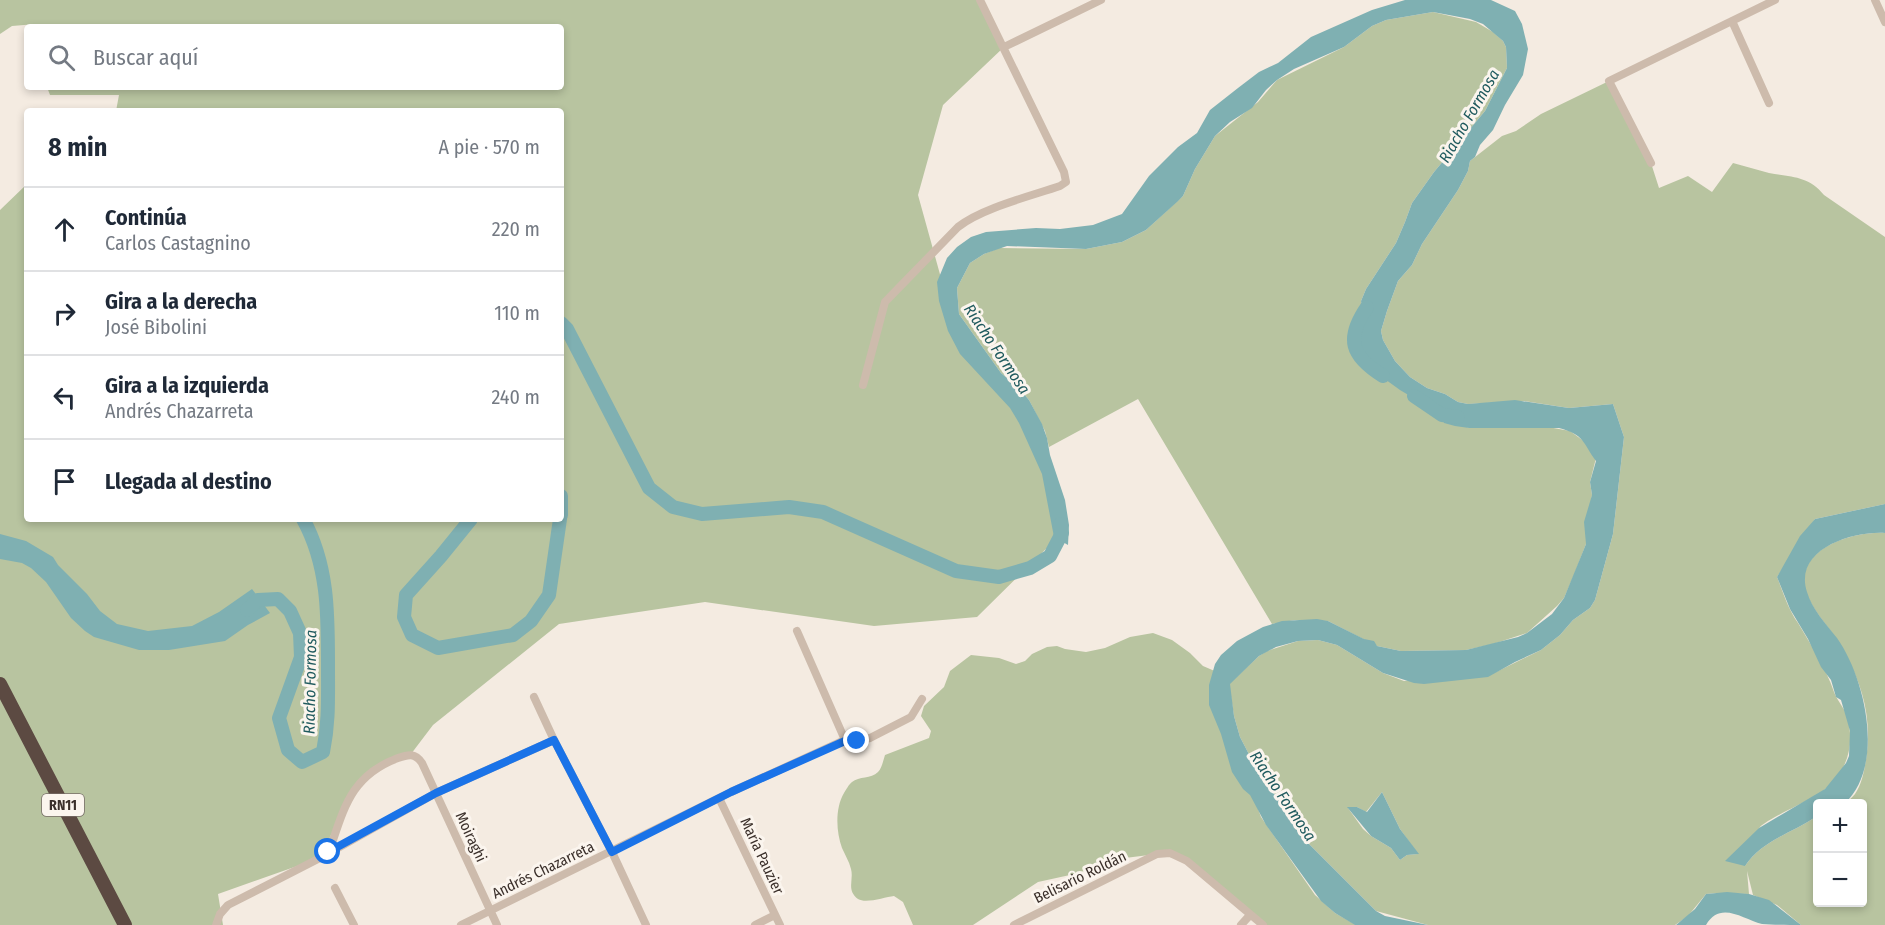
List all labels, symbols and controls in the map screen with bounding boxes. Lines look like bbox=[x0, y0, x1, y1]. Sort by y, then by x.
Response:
search box bbox=[24, 24, 564, 90]
icon: search bbox=[45, 41, 78, 74]
text: Buscar aquí bbox=[93, 44, 198, 71]
water label: Riacho Formosa bbox=[1435, 66, 1503, 166]
text: 8 min bbox=[48, 132, 107, 163]
text: A pie · 570 m bbox=[438, 135, 540, 159]
text: Continúa bbox=[105, 204, 187, 231]
icon: ahead bbox=[48, 213, 81, 246]
text: 220 m bbox=[492, 217, 540, 241]
text: Carlos Castagnino bbox=[105, 231, 251, 255]
text: Gira a la derecha bbox=[105, 288, 257, 315]
icon: right bbox=[48, 297, 81, 330]
water label: Riacho Formosa bbox=[960, 300, 1034, 398]
text: 110 m bbox=[494, 301, 540, 325]
text: José Bibolini bbox=[105, 315, 207, 339]
text: Gira a la izquierda bbox=[105, 372, 269, 399]
icon: left bbox=[48, 381, 81, 414]
text: 240 m bbox=[491, 385, 540, 409]
text: Andrés Chazarreta bbox=[105, 399, 254, 423]
icon: arrive bbox=[48, 465, 81, 498]
text: Llegada al destino bbox=[105, 468, 272, 495]
water label: Riacho Formosa bbox=[300, 630, 320, 734]
route end bbox=[843, 727, 869, 753]
water label: Riacho Formosa bbox=[1246, 747, 1320, 845]
road number: RN11 bbox=[42, 794, 84, 816]
map controls bbox=[1813, 799, 1867, 907]
button: + bbox=[1813, 799, 1867, 853]
street label: Moiraghi bbox=[452, 809, 490, 865]
street label: María Pauzier bbox=[736, 815, 788, 898]
street label: Andrés Chazarreta bbox=[489, 837, 597, 903]
route start bbox=[314, 838, 340, 864]
street label: Belisario Roldán bbox=[1031, 847, 1129, 907]
button: − bbox=[1813, 853, 1867, 907]

